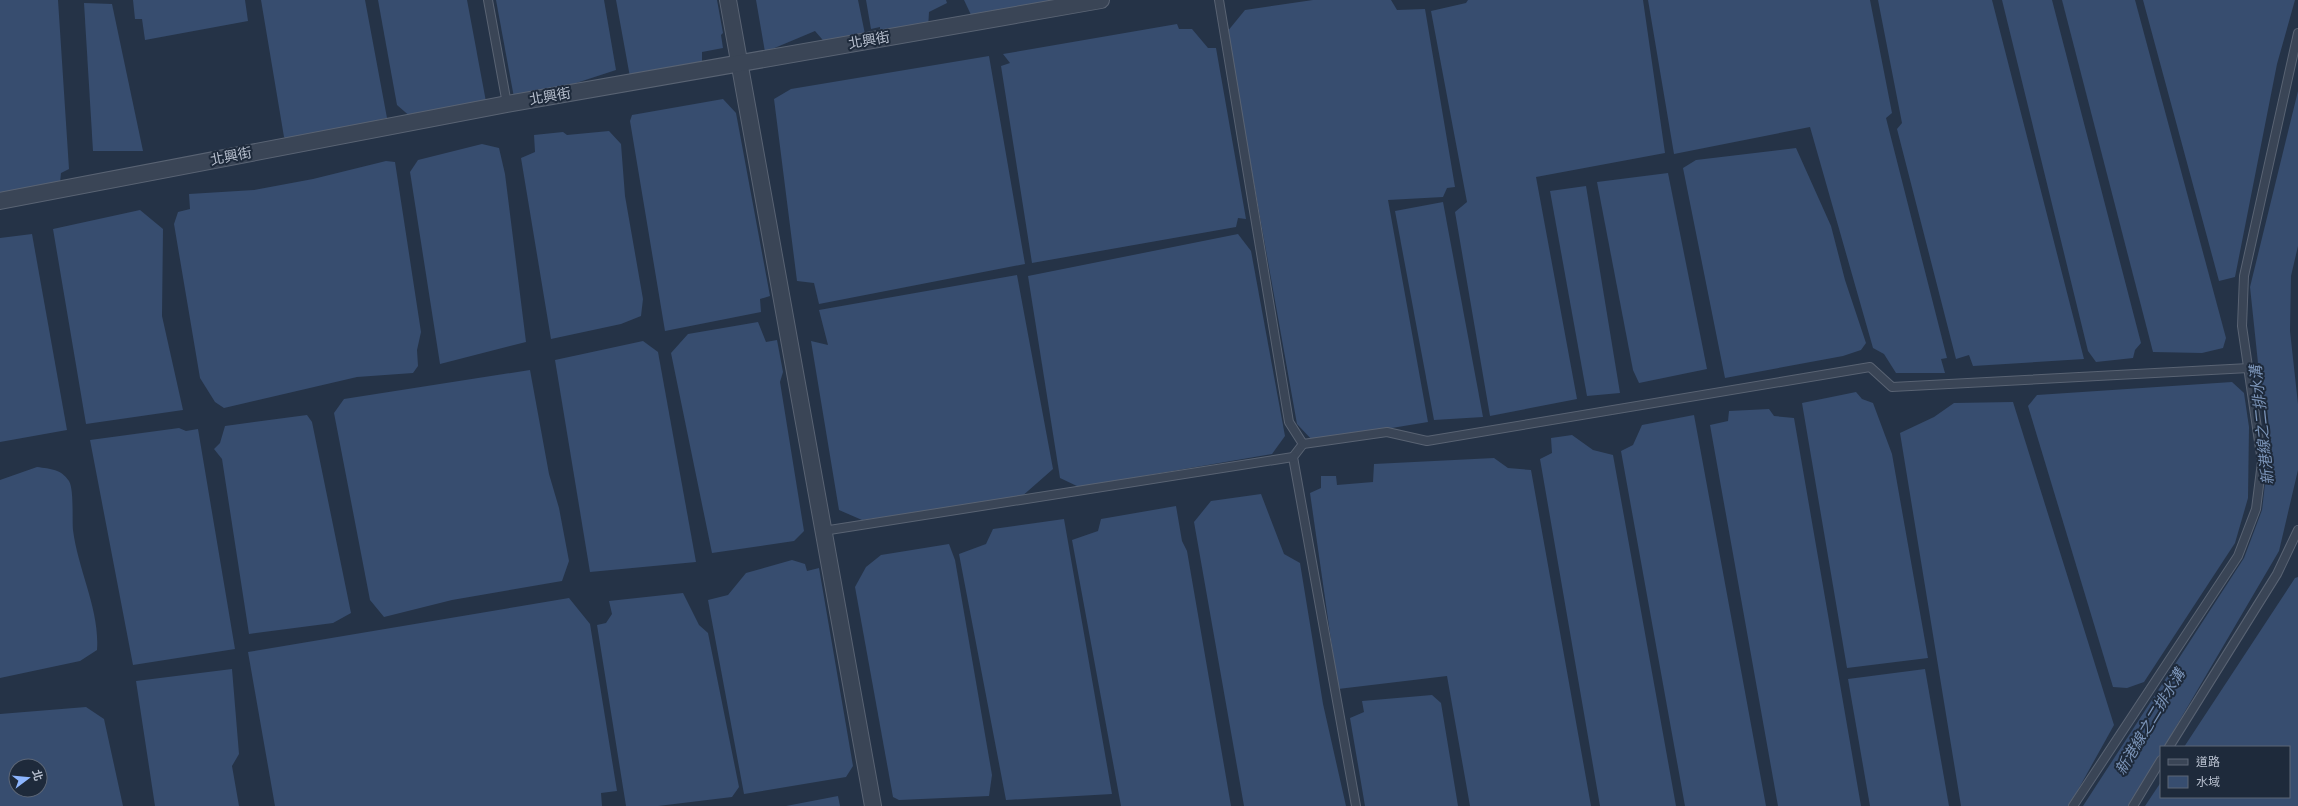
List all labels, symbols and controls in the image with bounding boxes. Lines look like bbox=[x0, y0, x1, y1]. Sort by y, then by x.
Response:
street label: 北興街 bbox=[847, 27, 891, 52]
street label: 北興街 bbox=[528, 83, 572, 108]
street label: 北興街 bbox=[209, 143, 253, 168]
water label: 新港線之二排水溝 bbox=[2246, 363, 2276, 486]
water label: 新港線之二排水溝 bbox=[2111, 664, 2189, 778]
legend bbox=[2160, 746, 2290, 798]
text: 道路 bbox=[2196, 754, 2220, 768]
north arrow bbox=[8, 758, 48, 798]
text: 北 bbox=[30, 768, 46, 782]
text: 水域 bbox=[2196, 774, 2220, 788]

